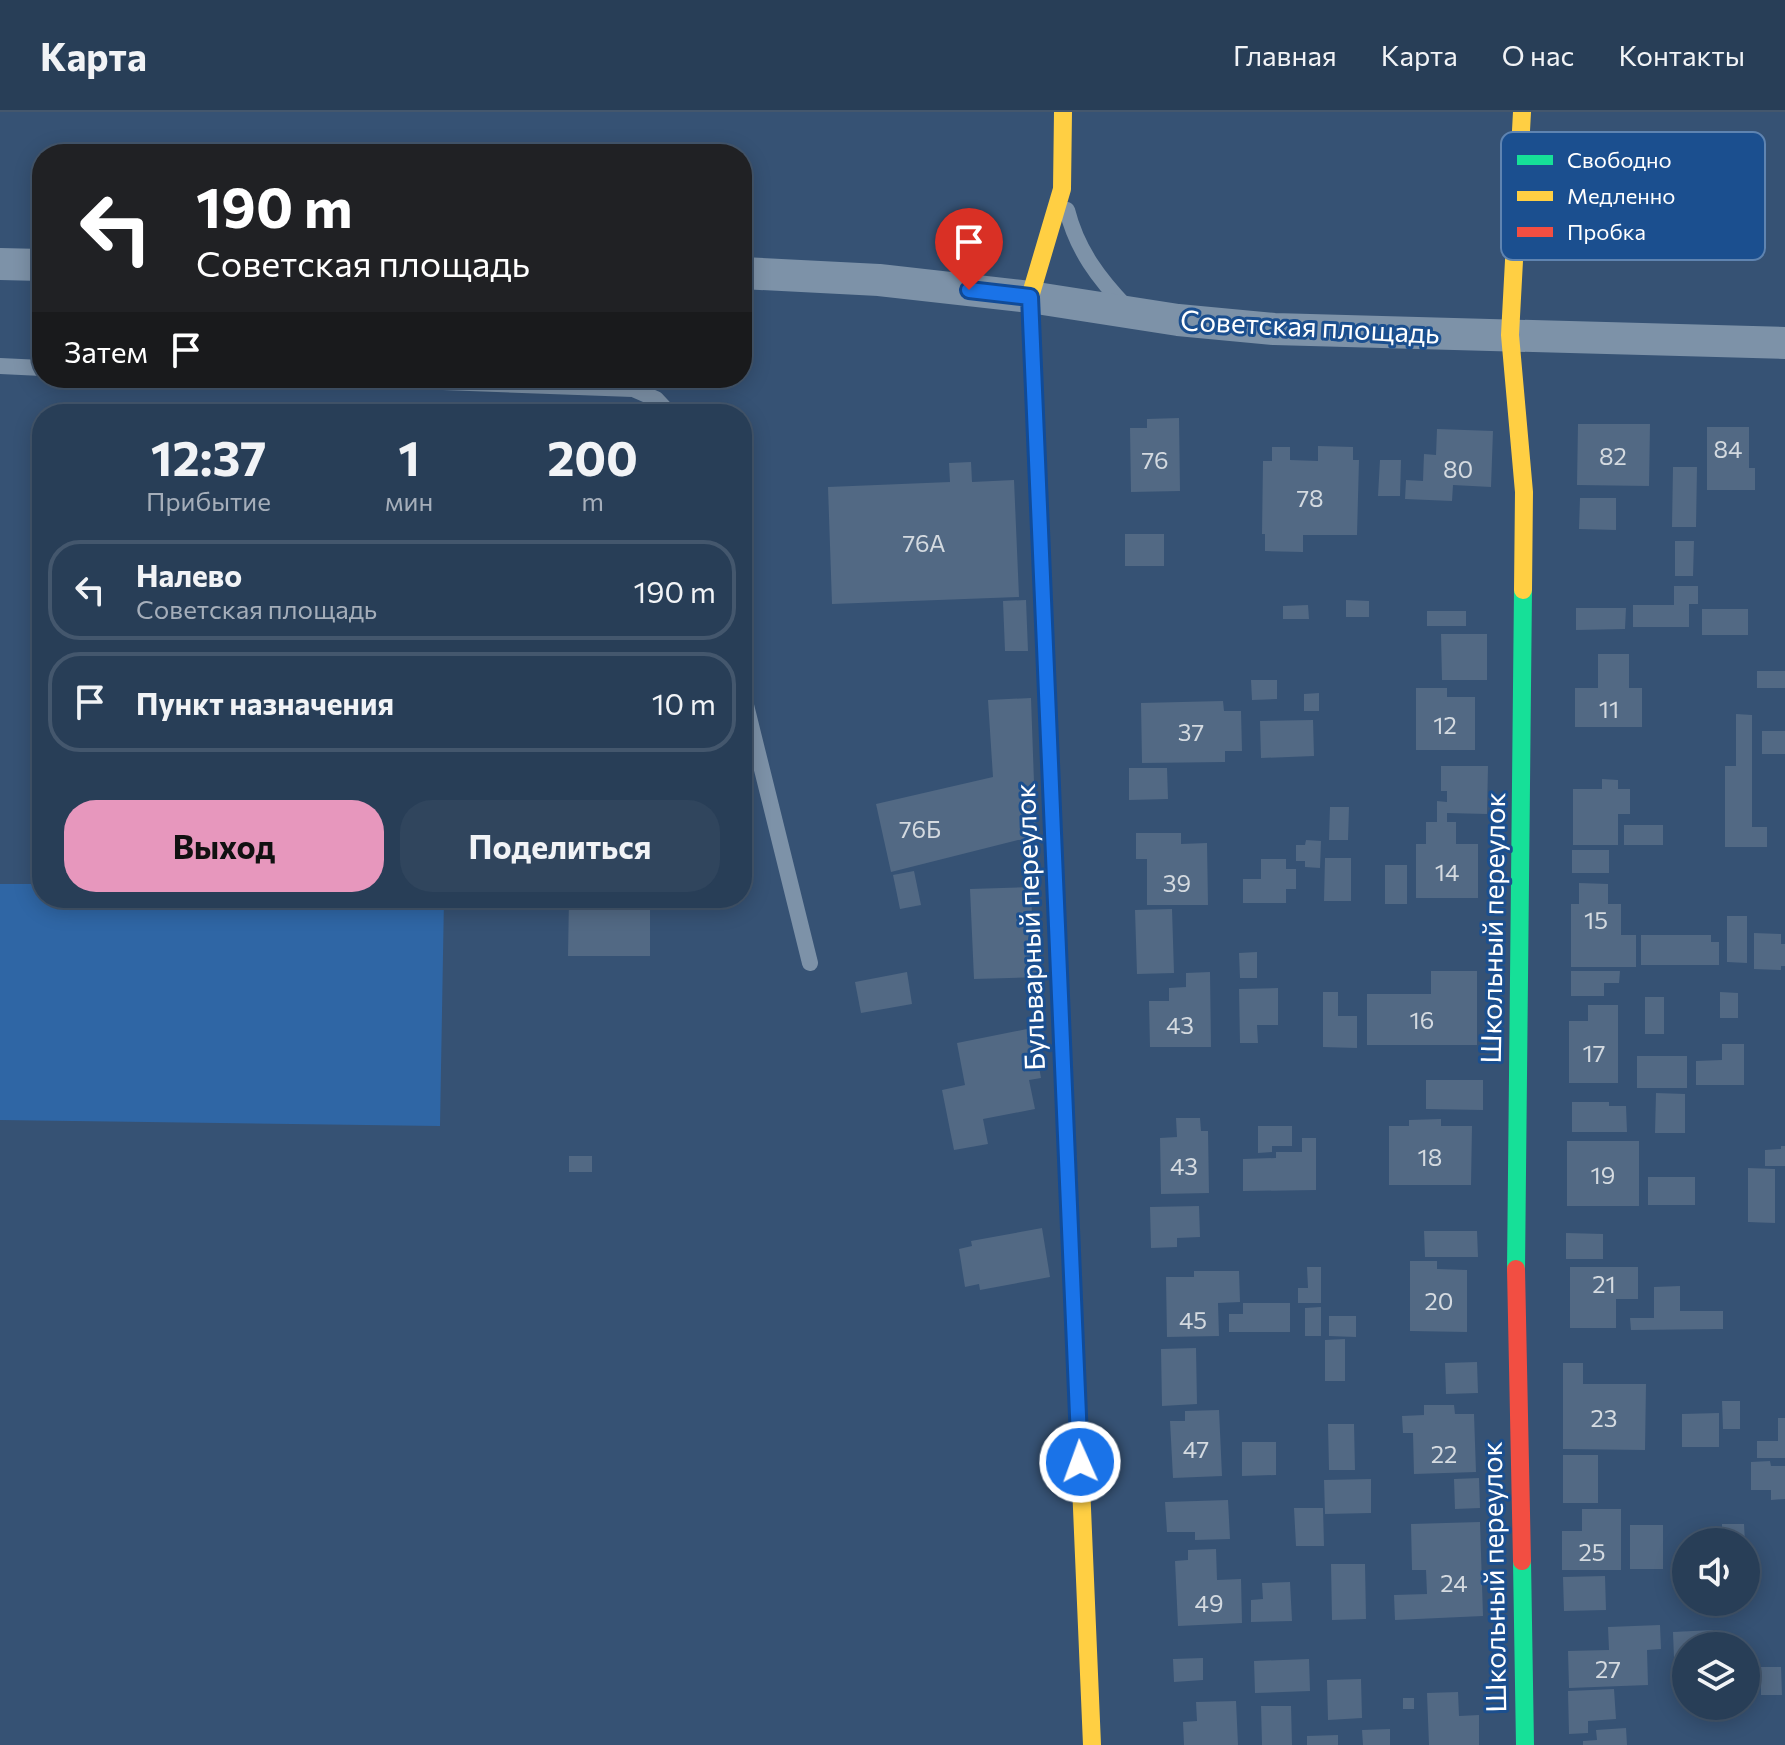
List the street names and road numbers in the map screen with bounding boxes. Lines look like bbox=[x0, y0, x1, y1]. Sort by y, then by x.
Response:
street label: Советская площадь bbox=[1179, 302, 1441, 350]
street label: Бульварный переулок bbox=[1007, 783, 1051, 1071]
street label: Школьный переулок bbox=[1473, 792, 1511, 1064]
street label: Школьный переулок bbox=[1474, 1441, 1512, 1713]

